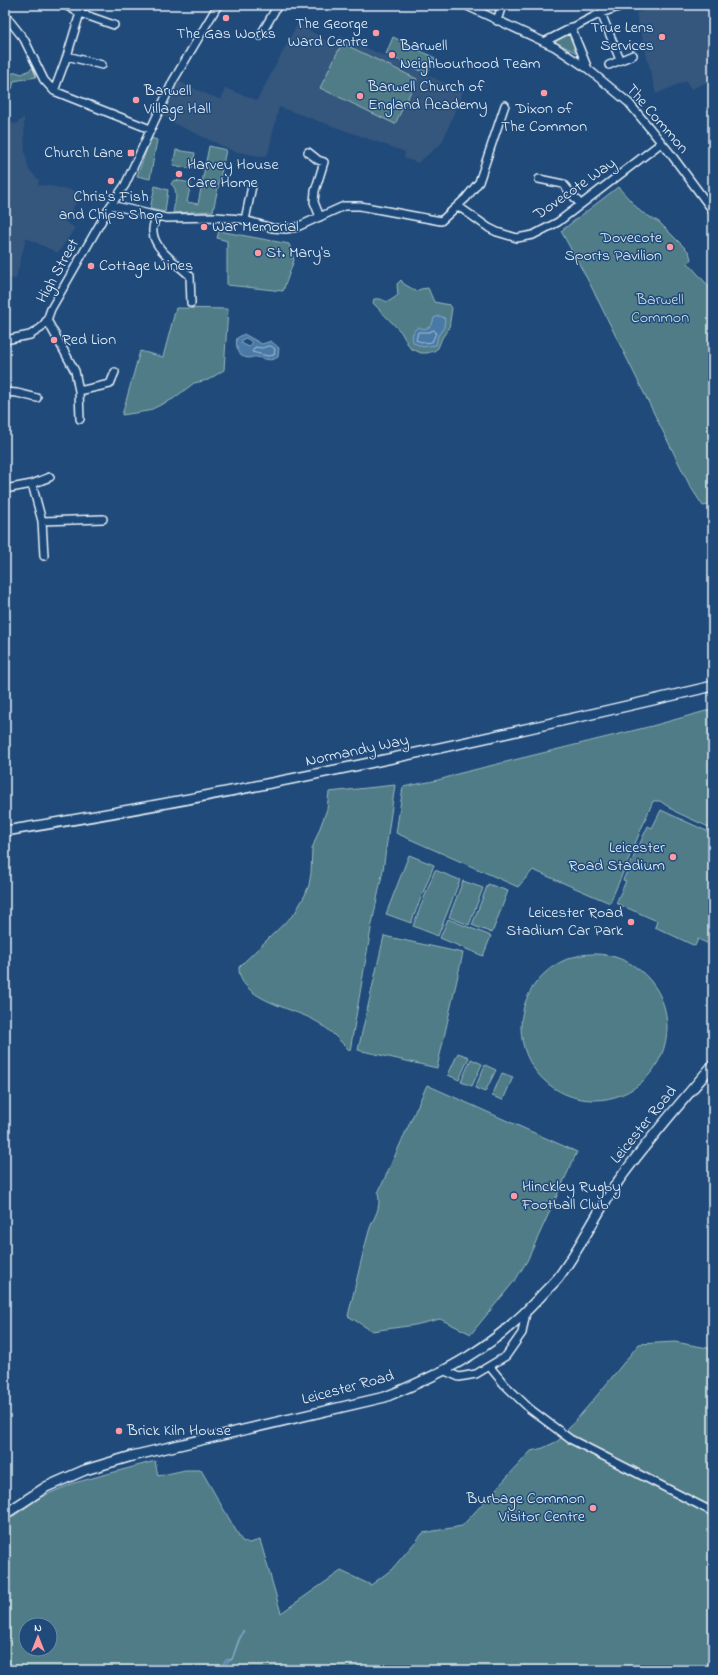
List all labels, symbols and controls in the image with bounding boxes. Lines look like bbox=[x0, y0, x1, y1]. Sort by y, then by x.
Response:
place label: The George Ward Centre bbox=[288, 12, 369, 54]
marker: The Gas Works bbox=[221, 13, 231, 23]
place label: True Lens Services bbox=[590, 16, 654, 58]
place label: The Gas Works bbox=[176, 22, 276, 46]
marker: The George Ward Centre bbox=[371, 28, 381, 38]
marker: True Lens Services bbox=[657, 32, 667, 42]
place label: Barwell Neighbourhood Team bbox=[399, 34, 540, 76]
marker: Barwell Neighbourhood Team bbox=[387, 50, 397, 60]
place label: Barwell Church of England Academy bbox=[367, 75, 488, 117]
place label: Barwell Village Hall bbox=[143, 79, 211, 121]
street label: The Common bbox=[620, 79, 694, 159]
marker: Dixon of The Common bbox=[539, 88, 549, 98]
marker: Barwell Church of England Academy bbox=[355, 91, 365, 101]
marker: Barwell Village Hall bbox=[131, 95, 141, 105]
place label: Dixon of The Common bbox=[501, 97, 587, 139]
place label: Church Lane bbox=[44, 141, 124, 165]
marker: Church Lane bbox=[126, 148, 136, 158]
street label: Dovecote Way bbox=[528, 152, 621, 227]
place label: Harvey House Care Home bbox=[187, 153, 279, 195]
marker: Harvey House Care Home bbox=[174, 169, 184, 179]
marker: Chris's Fish and Chips Shop bbox=[106, 176, 116, 186]
place label: Chris's Fish and Chips Shop bbox=[59, 185, 164, 227]
place label: War Memorial bbox=[212, 215, 299, 239]
marker: War Memorial bbox=[199, 222, 209, 232]
place label: Dovecote Sports Pavilion bbox=[564, 226, 663, 268]
street label: High Street bbox=[30, 234, 86, 308]
place label: St. Mary's bbox=[266, 241, 331, 265]
marker: Dovecote Sports Pavilion bbox=[665, 242, 675, 252]
marker: St. Mary's bbox=[253, 248, 263, 258]
place label: Cottage Wines bbox=[99, 254, 193, 278]
marker: Cottage Wines bbox=[86, 261, 96, 271]
park label: Barwell Common bbox=[631, 288, 689, 330]
place label: Red Lion bbox=[62, 328, 116, 352]
marker: Red Lion bbox=[49, 335, 59, 345]
street label: Normandy Way bbox=[303, 728, 411, 774]
place label: Leicester Road Stadium bbox=[569, 836, 665, 878]
marker: Leicester Road Stadium bbox=[668, 852, 678, 862]
place label: Leicester Road Stadium Car Park bbox=[506, 901, 624, 943]
marker: Leicester Road Stadium Car Park bbox=[626, 917, 636, 927]
street label: Leicester Road bbox=[605, 1081, 683, 1169]
place label: Hinckley Rugby Football Club bbox=[521, 1175, 621, 1217]
marker: Hinckley Rugby Football Club bbox=[509, 1191, 519, 1201]
street label: Leicester Road bbox=[299, 1364, 397, 1412]
place label: Brick Kiln House bbox=[126, 1419, 232, 1443]
marker: Brick Kiln House bbox=[114, 1426, 124, 1436]
place label: Burbage Common Visitor Centre bbox=[466, 1487, 586, 1529]
marker: Burbage Common Visitor Centre bbox=[588, 1503, 598, 1513]
north arrow bbox=[18, 1617, 58, 1657]
text: N bbox=[34, 1620, 42, 1636]

